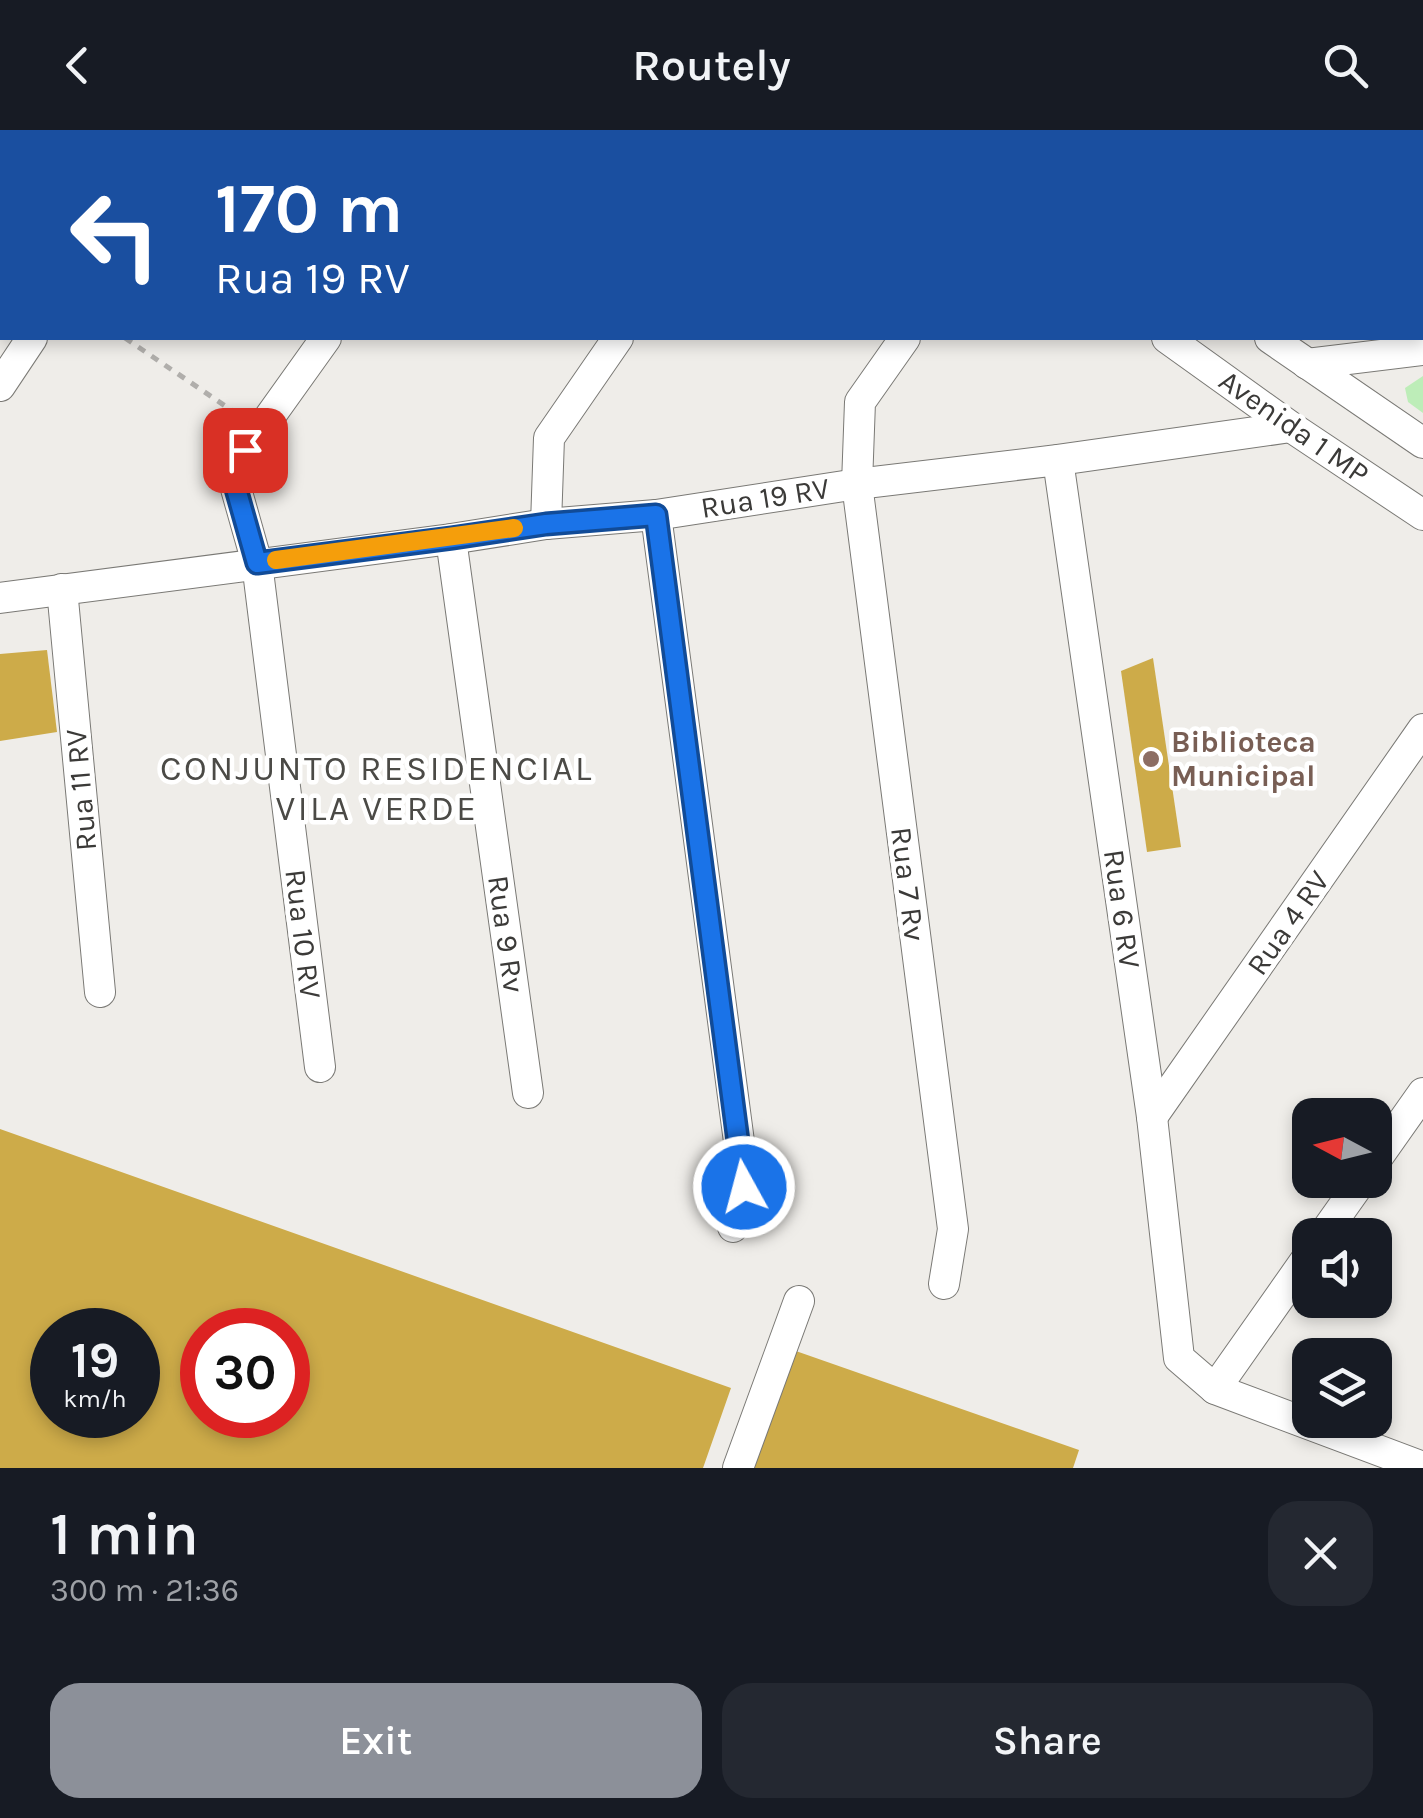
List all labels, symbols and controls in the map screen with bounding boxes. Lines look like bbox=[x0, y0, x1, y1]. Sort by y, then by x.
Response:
icon: back bbox=[50, 38, 105, 93]
icon: search bbox=[1318, 38, 1373, 93]
text: Routely bbox=[632, 39, 791, 91]
text: 170 m bbox=[215, 168, 403, 250]
icon: left bbox=[50, 170, 180, 300]
text: Rua 19 RV bbox=[215, 252, 410, 304]
street label: Avenida 1 MP bbox=[1212, 362, 1376, 492]
pin bbox=[203, 408, 288, 493]
icon: arrive bbox=[218, 423, 273, 478]
street label: Rua 19 RV bbox=[698, 470, 832, 526]
place label: Biblioteca Municipal bbox=[1171, 724, 1316, 794]
street label: Rua 11 RV bbox=[58, 727, 104, 853]
district label: CONJUNTO RESIDENCIAL VILA VERDE bbox=[160, 748, 594, 829]
marker: Biblioteca Municipal bbox=[1140, 748, 1162, 770]
street label: Rua 7 Rv bbox=[883, 825, 933, 943]
street label: Rua 6 RV bbox=[1096, 847, 1148, 971]
street label: Rua 4 RV bbox=[1239, 864, 1337, 982]
street label: Rua 10 RV bbox=[277, 867, 329, 1001]
street label: Rua 9 Rv bbox=[480, 873, 532, 995]
north arrow bbox=[1292, 1098, 1392, 1198]
map controls bbox=[1292, 1098, 1392, 1438]
position arrow bbox=[692, 1135, 796, 1239]
button: sound bbox=[1292, 1218, 1392, 1318]
speed limit sign: 30 bbox=[180, 1308, 310, 1438]
text: 19 bbox=[71, 1331, 119, 1390]
button: layers bbox=[1292, 1338, 1392, 1438]
text: km/h bbox=[63, 1384, 127, 1413]
text: 1 min bbox=[50, 1499, 199, 1569]
button: close bbox=[1268, 1501, 1373, 1606]
text: 300 m · 21:36 bbox=[50, 1572, 239, 1609]
button: Exit bbox=[50, 1683, 702, 1798]
button: Share bbox=[722, 1683, 1373, 1798]

